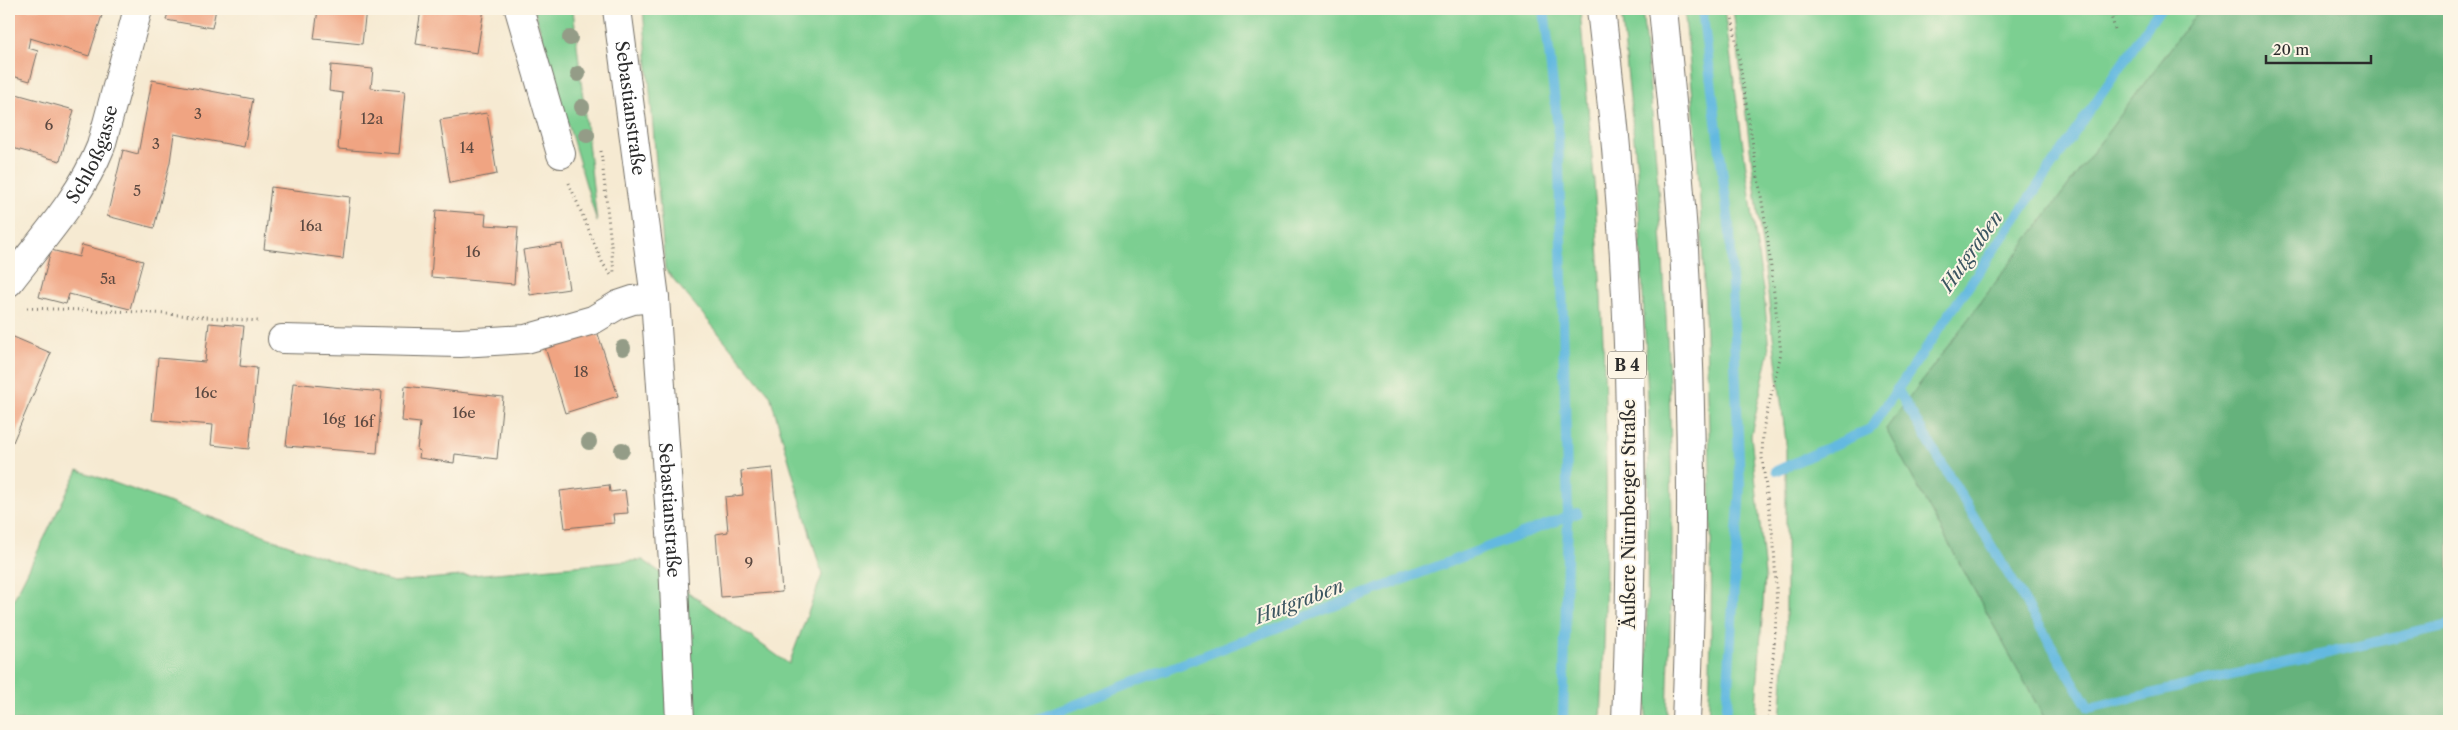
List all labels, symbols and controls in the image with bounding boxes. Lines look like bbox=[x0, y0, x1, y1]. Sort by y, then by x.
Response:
scale bar bbox=[2266, 32, 2370, 64]
street label: Sebastianstraße bbox=[610, 40, 650, 177]
text: 20 m bbox=[2273, 40, 2309, 59]
street label: Schloßgasse bbox=[62, 103, 123, 208]
house number: 3 bbox=[194, 104, 202, 123]
house number: 12a bbox=[361, 109, 384, 128]
house number: 6 bbox=[45, 115, 54, 134]
house number: 3 bbox=[152, 134, 160, 153]
house number: 14 bbox=[460, 138, 474, 157]
house number: 5 bbox=[133, 181, 141, 200]
water label: Hutgraben bbox=[1934, 206, 2008, 298]
house number: 16a bbox=[299, 216, 323, 235]
house number: 16 bbox=[465, 242, 481, 261]
house number: 5a bbox=[100, 269, 116, 288]
road number: B 4 bbox=[1608, 352, 1646, 378]
house number: 18 bbox=[573, 362, 589, 381]
house number: 16c bbox=[195, 383, 218, 402]
street label: Äußere Nürnberger Straße bbox=[1617, 399, 1640, 630]
house number: 16e bbox=[452, 403, 476, 422]
house number: 16g bbox=[322, 409, 346, 428]
house number: 16f bbox=[354, 412, 376, 431]
street label: Sebastianstraße bbox=[654, 442, 685, 578]
house number: 9 bbox=[745, 553, 753, 572]
water label: Hutgraben bbox=[1250, 574, 1347, 630]

